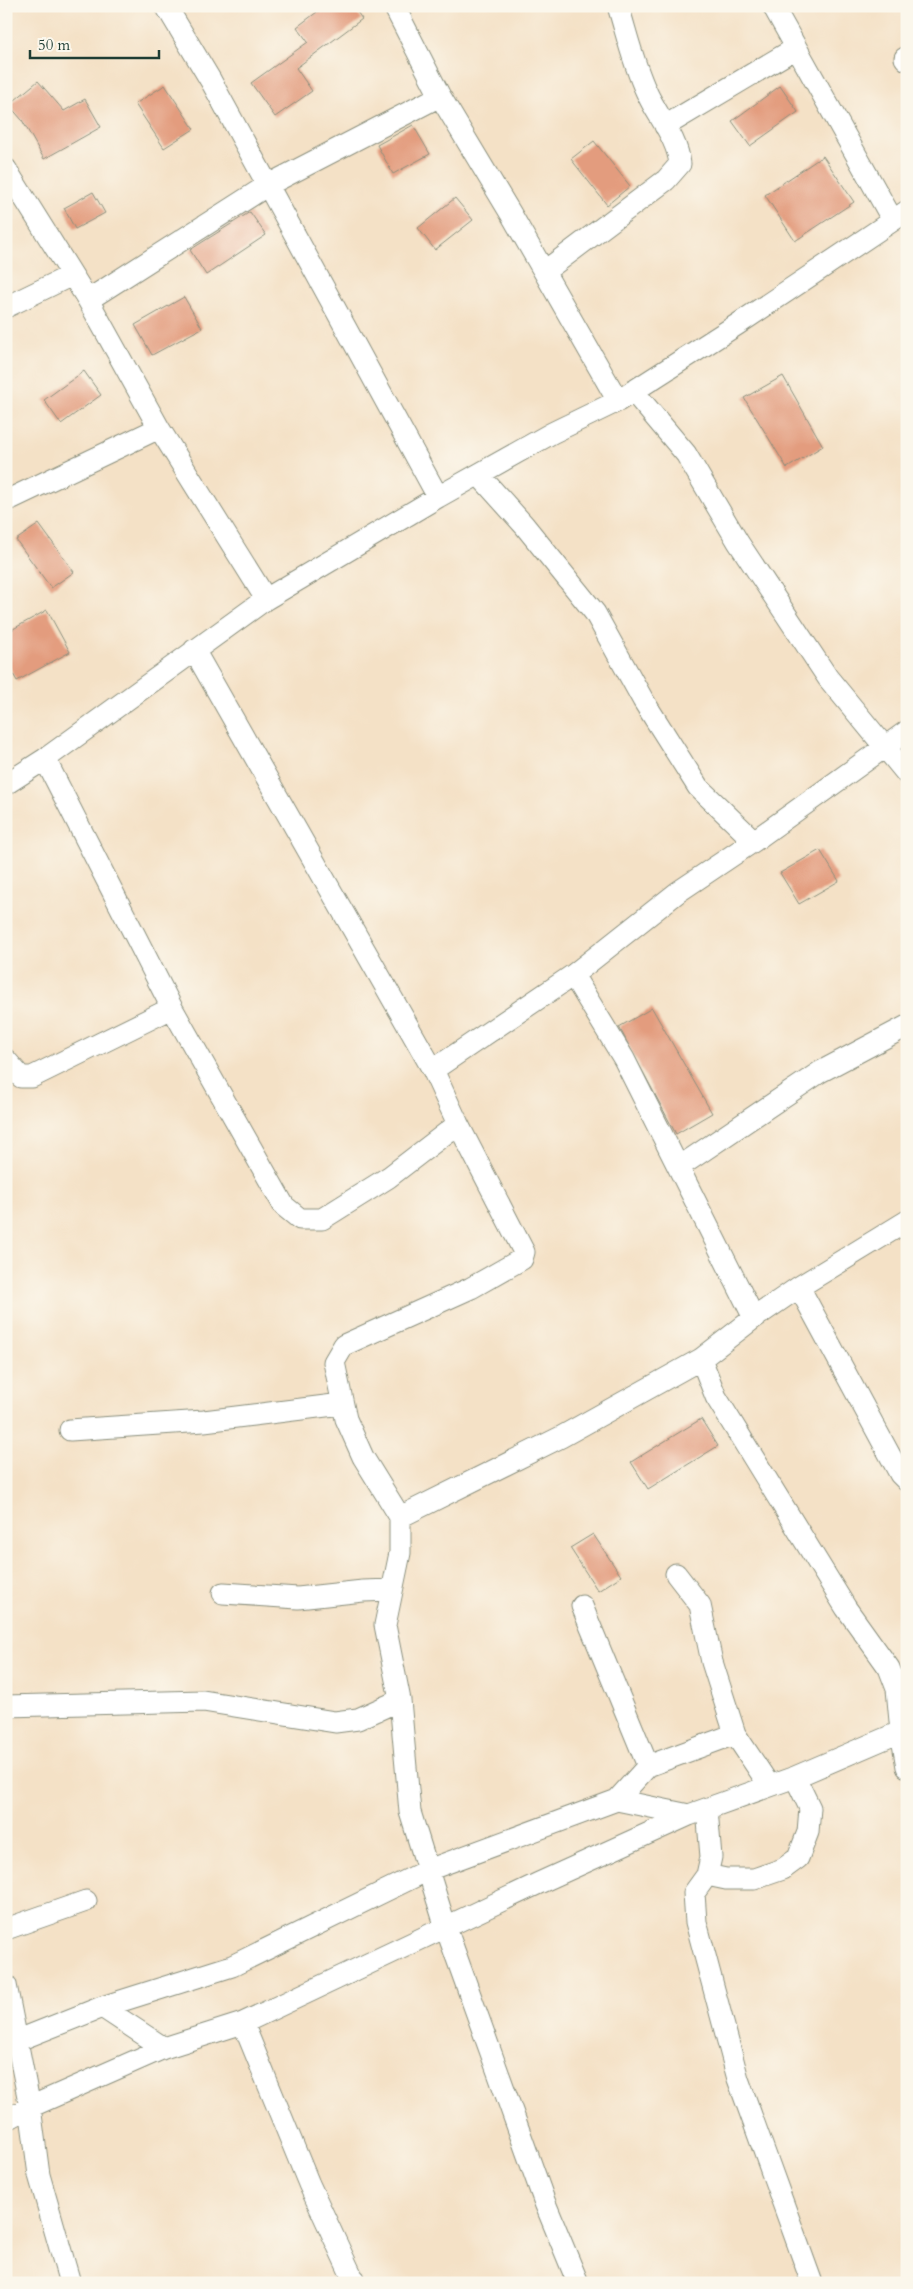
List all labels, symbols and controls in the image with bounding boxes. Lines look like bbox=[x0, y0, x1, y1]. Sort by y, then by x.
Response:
scale bar bbox=[30, 28, 159, 60]
text: 50 m bbox=[38, 35, 70, 55]

